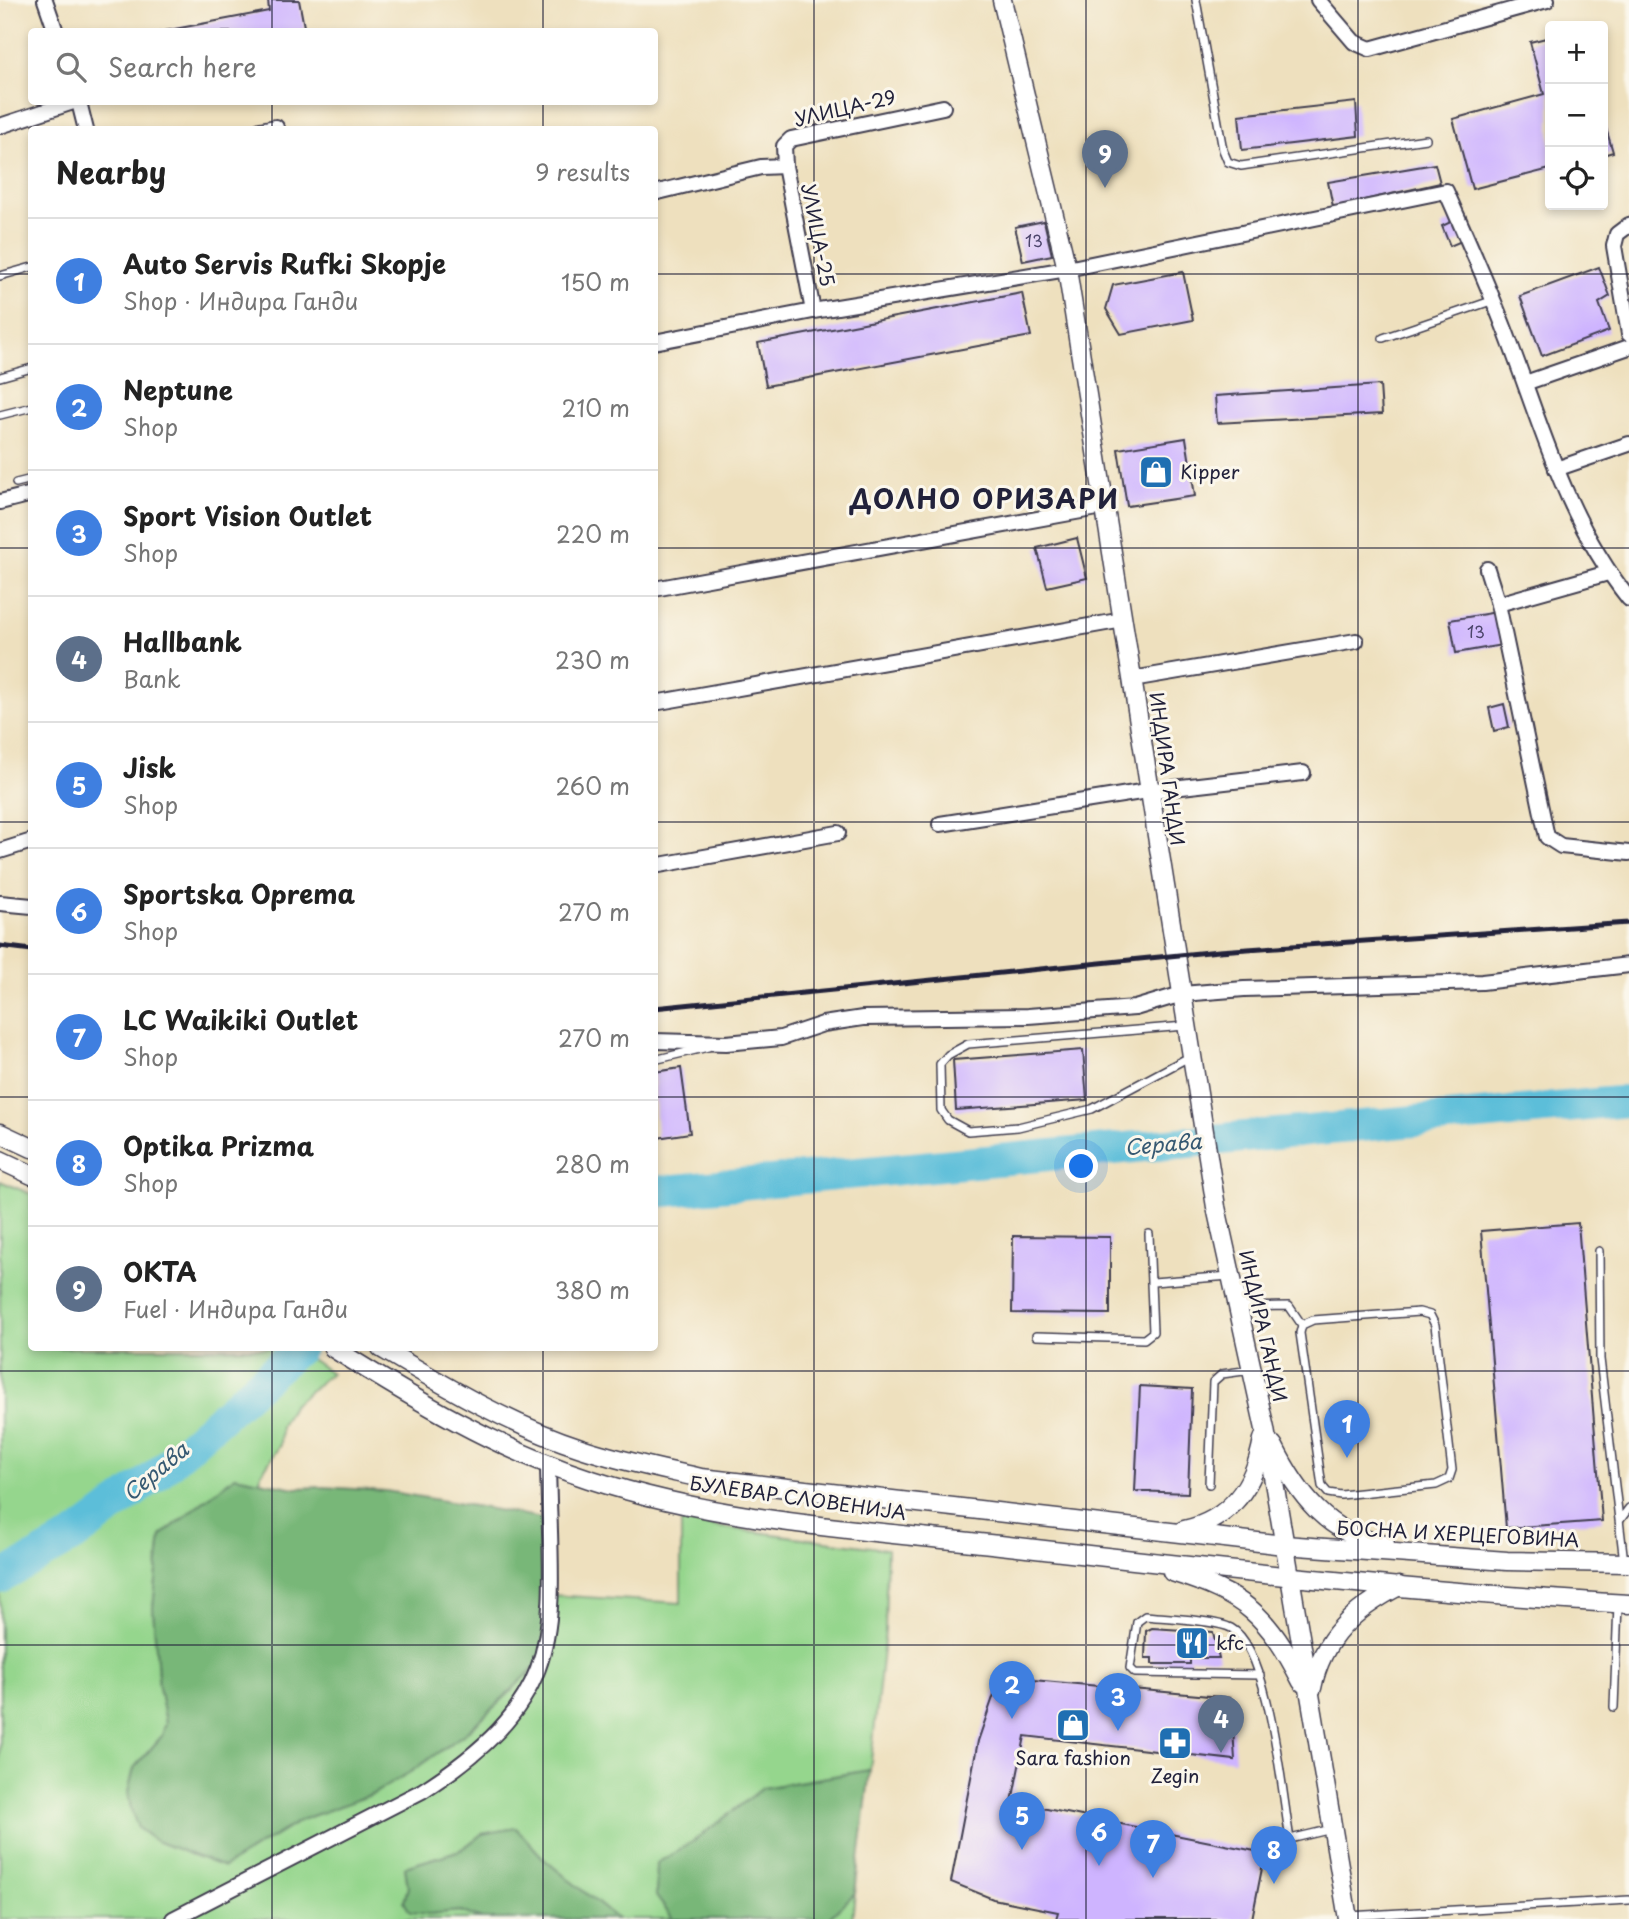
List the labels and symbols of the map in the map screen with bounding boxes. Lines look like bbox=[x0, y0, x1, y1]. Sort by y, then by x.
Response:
street label: УЛИЦА-29 bbox=[791, 82, 898, 132]
pin: 9 bbox=[1082, 130, 1128, 188]
street label: УЛИЦА-25 bbox=[795, 181, 843, 289]
house number: 13 bbox=[1025, 228, 1043, 252]
shop icon: Kipper bbox=[1137, 453, 1175, 491]
place label: Kipper bbox=[1180, 457, 1240, 485]
district label: ДОЛНО ОРИЗАРИ bbox=[849, 479, 1120, 518]
house number: 13 bbox=[1467, 619, 1485, 643]
street label: ИНДИРА ГАНДИ bbox=[1143, 690, 1193, 848]
water label: Серава bbox=[1123, 1124, 1203, 1162]
your location bbox=[1064, 1149, 1098, 1183]
street label: ИНДИРА ГАНДИ bbox=[1233, 1247, 1295, 1404]
pin: 1 bbox=[1324, 1400, 1370, 1458]
water label: Серава bbox=[115, 1433, 195, 1508]
street label: БУЛЕВАР СЛОВЕНИЈА bbox=[688, 1468, 908, 1526]
street label: БОСНА И ХЕРЦЕГОВИНА bbox=[1336, 1513, 1580, 1553]
restaurant icon: kfc bbox=[1173, 1624, 1211, 1662]
place label: kfc bbox=[1216, 1628, 1244, 1656]
pin: 2 bbox=[989, 1661, 1035, 1719]
pin: 3 bbox=[1095, 1673, 1141, 1731]
pin: 4 bbox=[1198, 1695, 1244, 1753]
shop icon: Sara fashion bbox=[1054, 1706, 1092, 1744]
pharmacy icon: Zegin bbox=[1156, 1724, 1194, 1762]
place label: Sara fashion bbox=[1015, 1743, 1131, 1771]
place label: Zegin bbox=[1151, 1761, 1199, 1789]
pin: 5 bbox=[999, 1792, 1045, 1850]
pin: 6 bbox=[1076, 1808, 1122, 1866]
pin: 7 bbox=[1130, 1820, 1176, 1878]
pin: 8 bbox=[1251, 1826, 1297, 1884]

